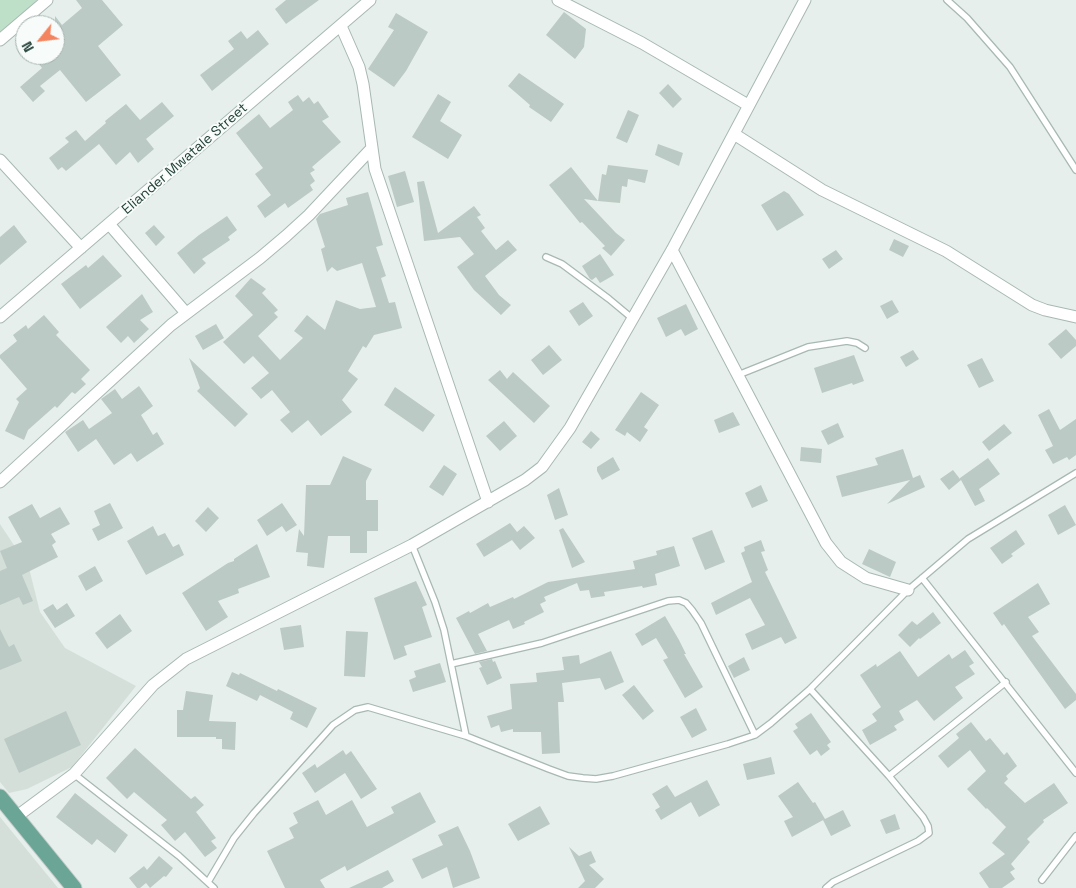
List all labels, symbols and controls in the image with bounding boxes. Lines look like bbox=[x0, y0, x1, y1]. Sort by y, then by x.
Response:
north arrow bbox=[15, 15, 65, 65]
text: N bbox=[18, 38, 38, 55]
street label: Eliander Mwatale Street bbox=[119, 100, 251, 218]

